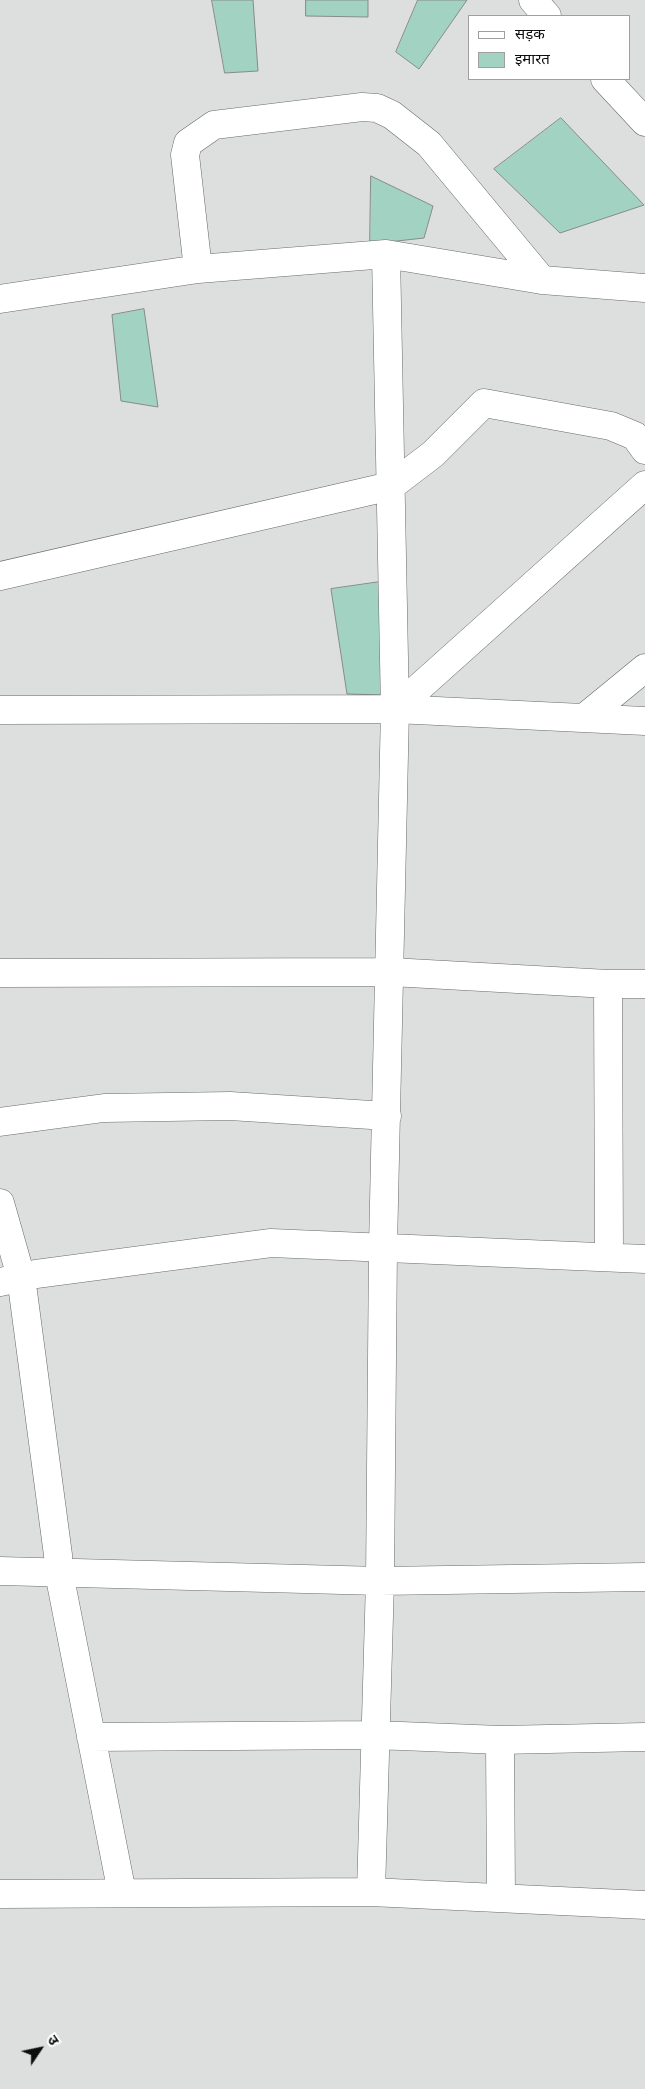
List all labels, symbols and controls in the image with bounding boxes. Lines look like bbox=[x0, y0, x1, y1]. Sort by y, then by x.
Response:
legend bbox=[468, 15, 630, 80]
text: सड़क bbox=[515, 25, 545, 44]
text: इमारत bbox=[515, 50, 550, 69]
north arrow bbox=[15, 2024, 65, 2074]
text: उ bbox=[44, 2032, 62, 2048]

